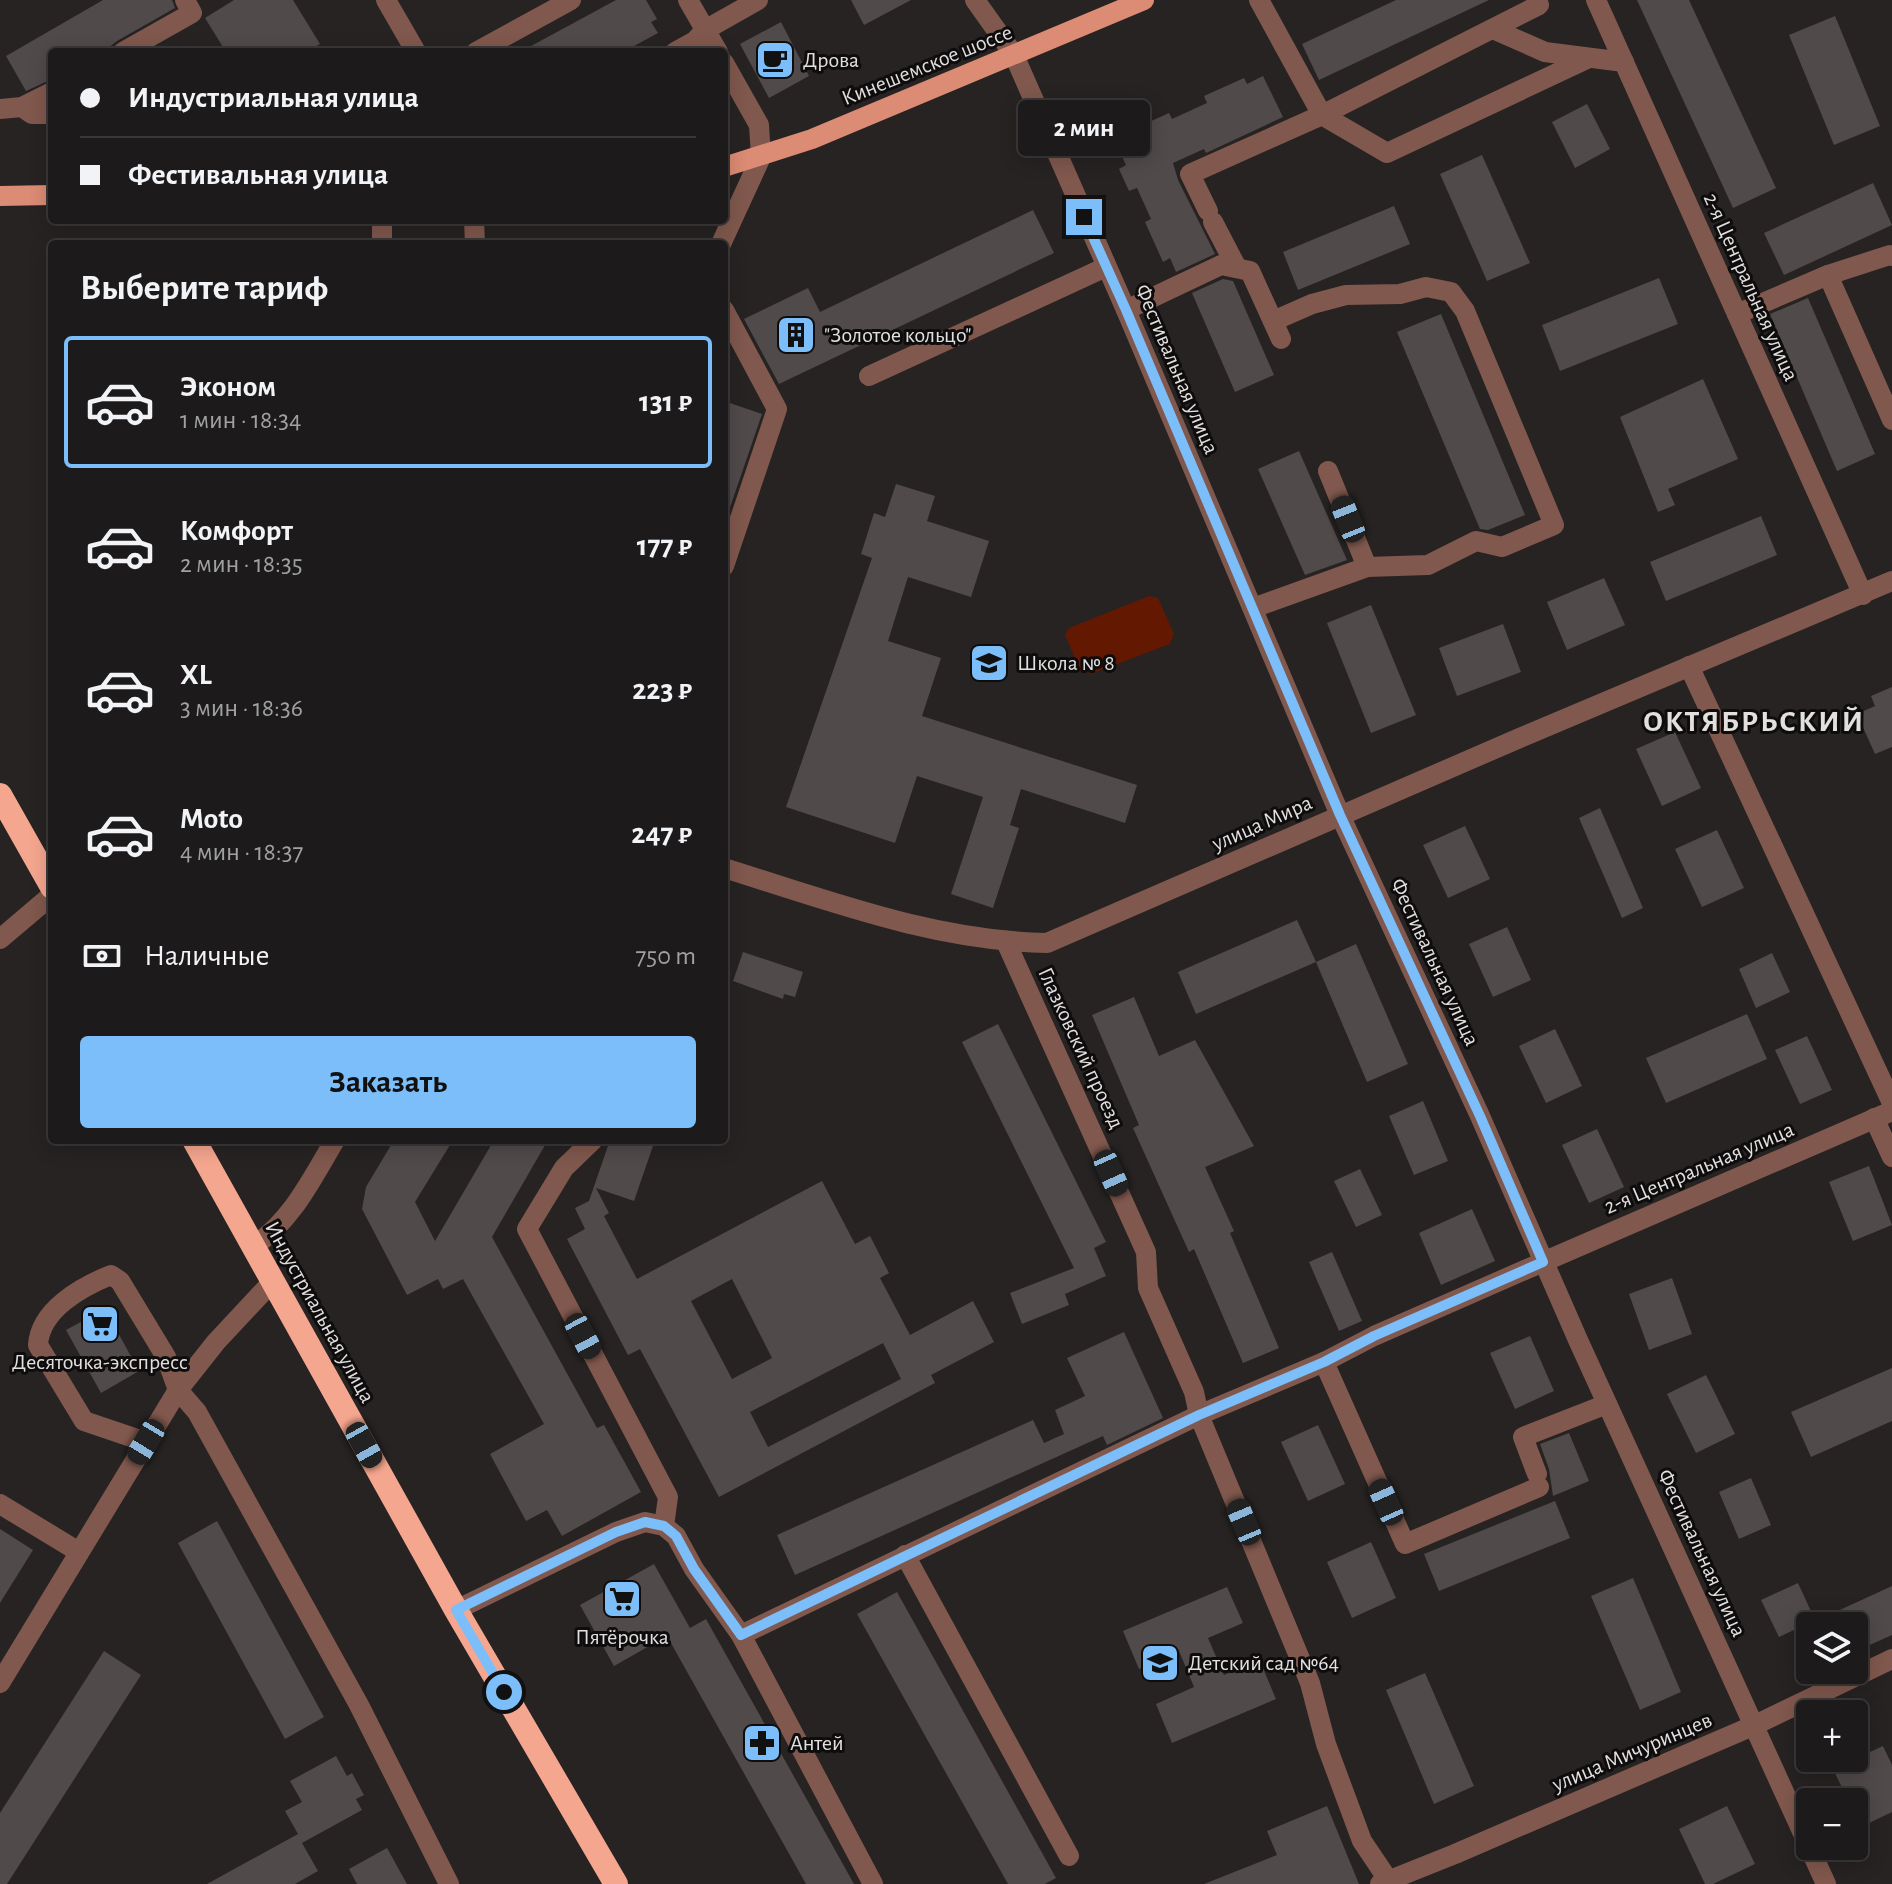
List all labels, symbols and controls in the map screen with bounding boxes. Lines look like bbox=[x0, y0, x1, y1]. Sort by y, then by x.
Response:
street label: Кинешемское шоссе bbox=[839, 21, 1015, 109]
cafe icon: Дрова bbox=[754, 39, 796, 81]
place label: Дрова bbox=[803, 49, 859, 71]
text: Индустриальная улица bbox=[128, 83, 419, 113]
callout: 2 мин bbox=[1018, 101, 1150, 157]
text: 2 мин bbox=[1054, 115, 1114, 141]
text: Фестивальная улица bbox=[128, 160, 388, 190]
street label: 2-я Центральная улица bbox=[1700, 190, 1802, 384]
route end bbox=[1066, 199, 1102, 235]
text: Выберите тариф bbox=[80, 270, 328, 306]
street label: Фестивальная улица bbox=[1131, 281, 1223, 457]
building icon: "Золотое кольцо" bbox=[775, 314, 817, 356]
place label: "Золотое кольцо" bbox=[824, 324, 972, 346]
icon: car bbox=[84, 366, 156, 438]
text: Эконом bbox=[180, 372, 276, 402]
text: 131 ₽ bbox=[639, 387, 692, 417]
text: 1 мин · 18:34 bbox=[180, 407, 301, 433]
car bbox=[1328, 492, 1368, 546]
icon: car bbox=[84, 510, 156, 582]
text: Комфорт bbox=[180, 516, 293, 546]
text: 177 ₽ bbox=[637, 531, 692, 561]
text: 2 мин · 18:35 bbox=[180, 551, 303, 577]
school or university icon: Школа № 8 bbox=[968, 642, 1010, 684]
place label: Школа № 8 bbox=[1017, 652, 1115, 674]
icon: car bbox=[84, 654, 156, 726]
text: XL bbox=[180, 660, 212, 690]
text: 223 ₽ bbox=[632, 675, 692, 705]
text: 3 мин · 18:36 bbox=[180, 695, 303, 721]
district label: ОКТЯБРЬСКИЙ bbox=[1643, 706, 1865, 737]
street label: улица Мира bbox=[1208, 791, 1315, 855]
icon: car bbox=[84, 798, 156, 870]
text: Moto bbox=[180, 804, 243, 834]
text: 247 ₽ bbox=[631, 819, 692, 849]
text: 4 мин · 18:37 bbox=[180, 839, 303, 865]
street label: Фестивальная улица bbox=[1387, 875, 1483, 1049]
icon: cash bbox=[80, 934, 124, 978]
text: Наличные bbox=[144, 941, 270, 971]
text: 750 m bbox=[635, 943, 696, 969]
street label: Глазковский проезд bbox=[1034, 964, 1128, 1132]
button: Заказать bbox=[80, 1036, 696, 1128]
street label: 2-я Центральная улица bbox=[1601, 1118, 1797, 1218]
car bbox=[1090, 1146, 1132, 1200]
street label: Индустриальная улица bbox=[261, 1218, 379, 1406]
supermarket icon: Десяточка-экспресс bbox=[79, 1303, 121, 1345]
car bbox=[561, 1309, 605, 1363]
place label: Десяточка-экспресс bbox=[12, 1351, 188, 1373]
car bbox=[123, 1415, 169, 1469]
car bbox=[342, 1418, 386, 1472]
street label: Фестивальная улица bbox=[1654, 1466, 1750, 1640]
car bbox=[1365, 1475, 1407, 1529]
car bbox=[1224, 1495, 1264, 1549]
supermarket icon: Пятёрочка bbox=[601, 1578, 643, 1620]
map controls bbox=[1796, 1612, 1868, 1860]
button: layers bbox=[1796, 1612, 1868, 1684]
place label: Пятёрочка bbox=[575, 1626, 669, 1648]
school or university icon: Детский сад №64 bbox=[1139, 1642, 1181, 1684]
place label: Детский сад №64 bbox=[1188, 1652, 1339, 1674]
route start bbox=[486, 1674, 522, 1710]
button: + bbox=[1796, 1700, 1868, 1772]
street label: улица Мичуринцев bbox=[1548, 1708, 1715, 1796]
pharmacy icon: Антей bbox=[741, 1722, 783, 1764]
place label: Антей bbox=[790, 1732, 844, 1754]
button: − bbox=[1796, 1788, 1868, 1860]

